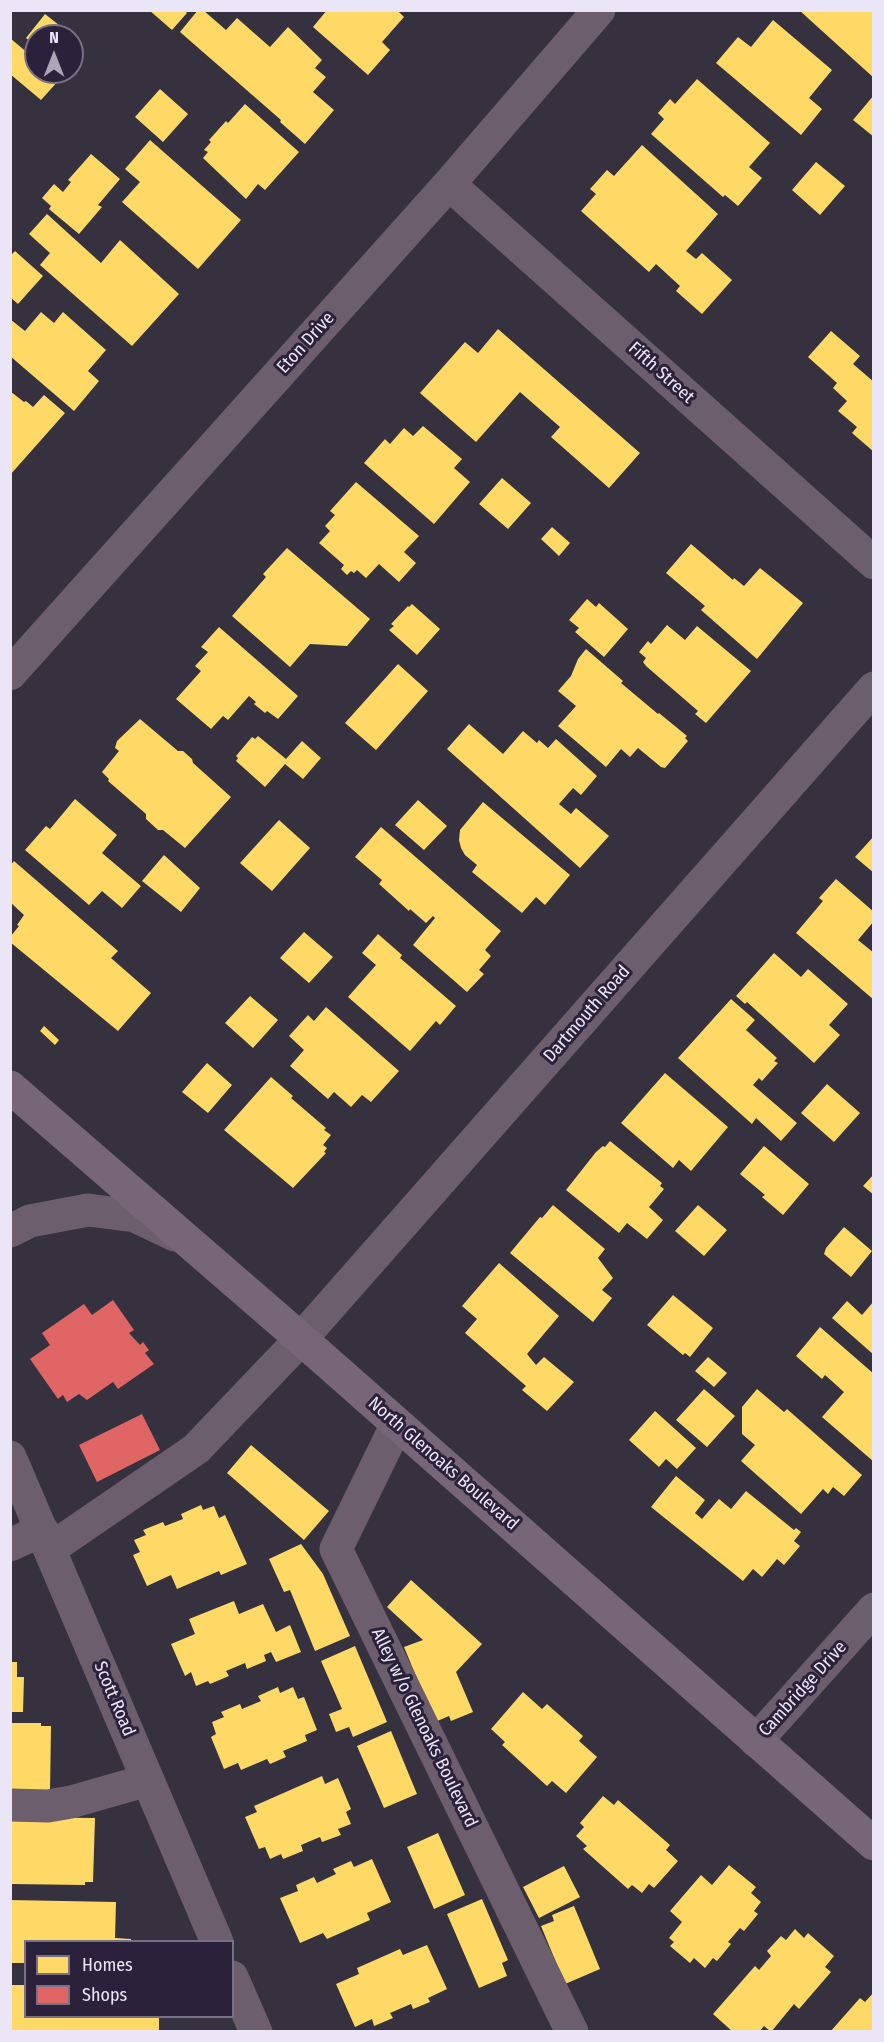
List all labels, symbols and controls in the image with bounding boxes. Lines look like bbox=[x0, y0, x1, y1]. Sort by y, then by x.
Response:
north arrow bbox=[24, 24, 84, 84]
text: N bbox=[49, 28, 59, 47]
street label: Eton Drive bbox=[273, 308, 339, 378]
street label: Fifth Street bbox=[624, 338, 698, 408]
street label: Dartmouth Road bbox=[539, 961, 635, 1067]
street label: North Glenoaks Boulevard bbox=[363, 1393, 523, 1535]
street label: Alley w/o Glenoaks Boulevard bbox=[366, 1625, 482, 1831]
street label: Cambridge Drive bbox=[754, 1637, 852, 1741]
street label: Scott Road bbox=[89, 1658, 139, 1740]
legend bbox=[24, 1940, 234, 2018]
text: Homes bbox=[82, 1954, 133, 1976]
text: Shops bbox=[82, 1984, 127, 2006]

